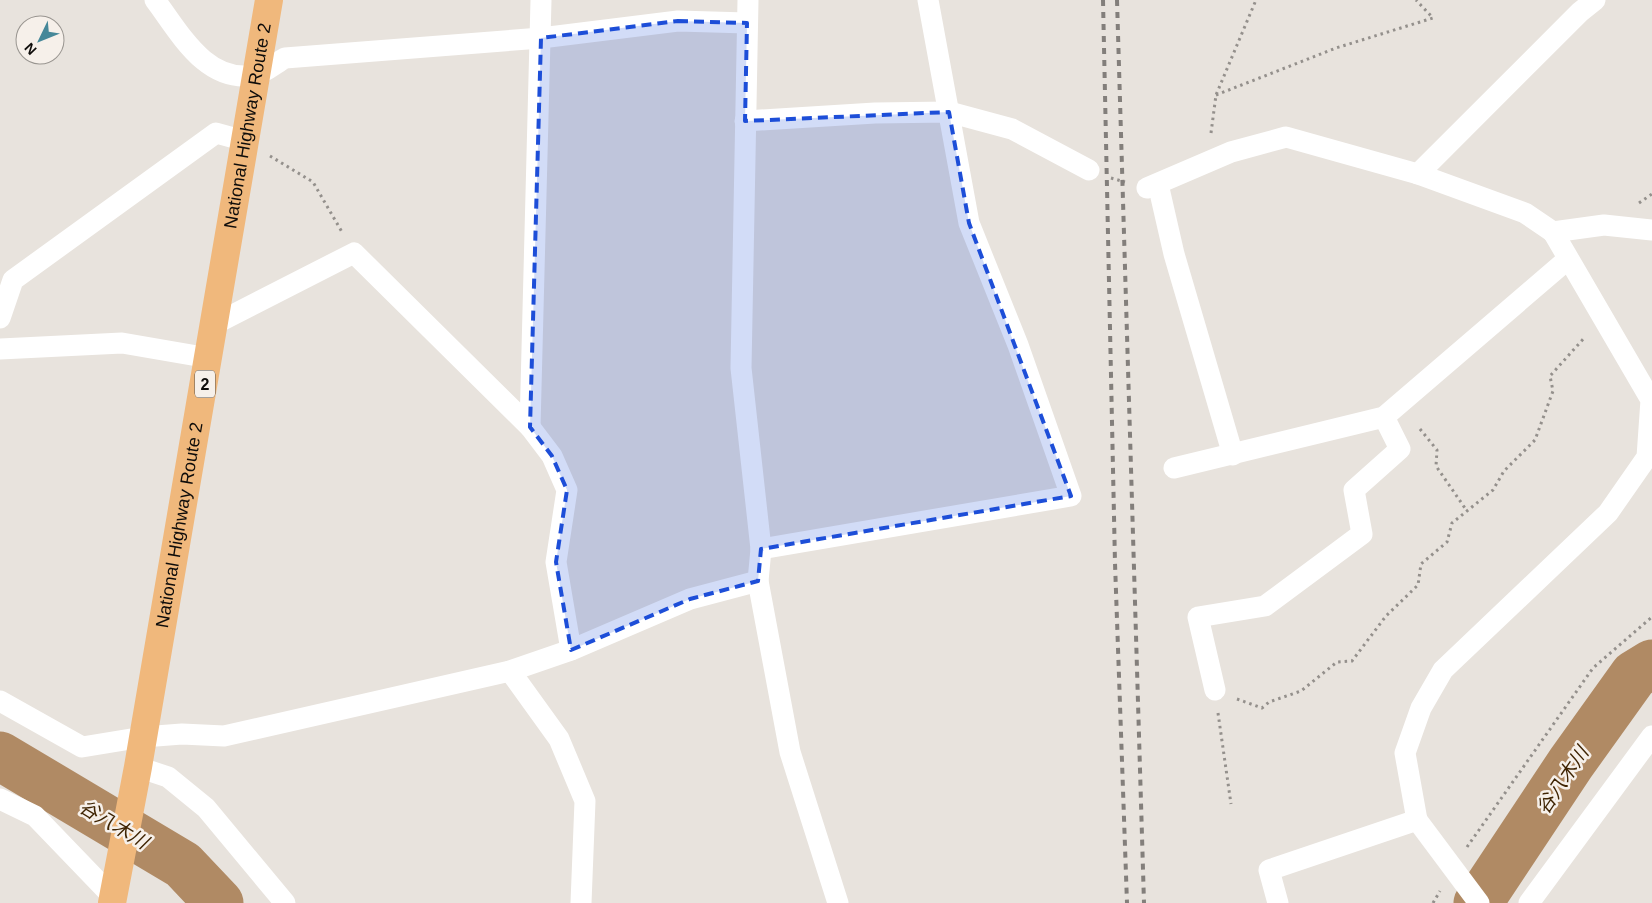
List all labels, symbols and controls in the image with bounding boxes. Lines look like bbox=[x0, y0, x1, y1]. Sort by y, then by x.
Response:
north arrow bbox=[15, 15, 65, 65]
street label: National Highway Route 2 bbox=[220, 21, 275, 230]
text: N bbox=[21, 40, 40, 58]
road number: 2 bbox=[195, 370, 215, 398]
street label: National Highway Route 2 bbox=[152, 421, 207, 629]
water label: 谷八木川 bbox=[1532, 741, 1593, 818]
water label: 谷八木川 bbox=[76, 796, 153, 854]

